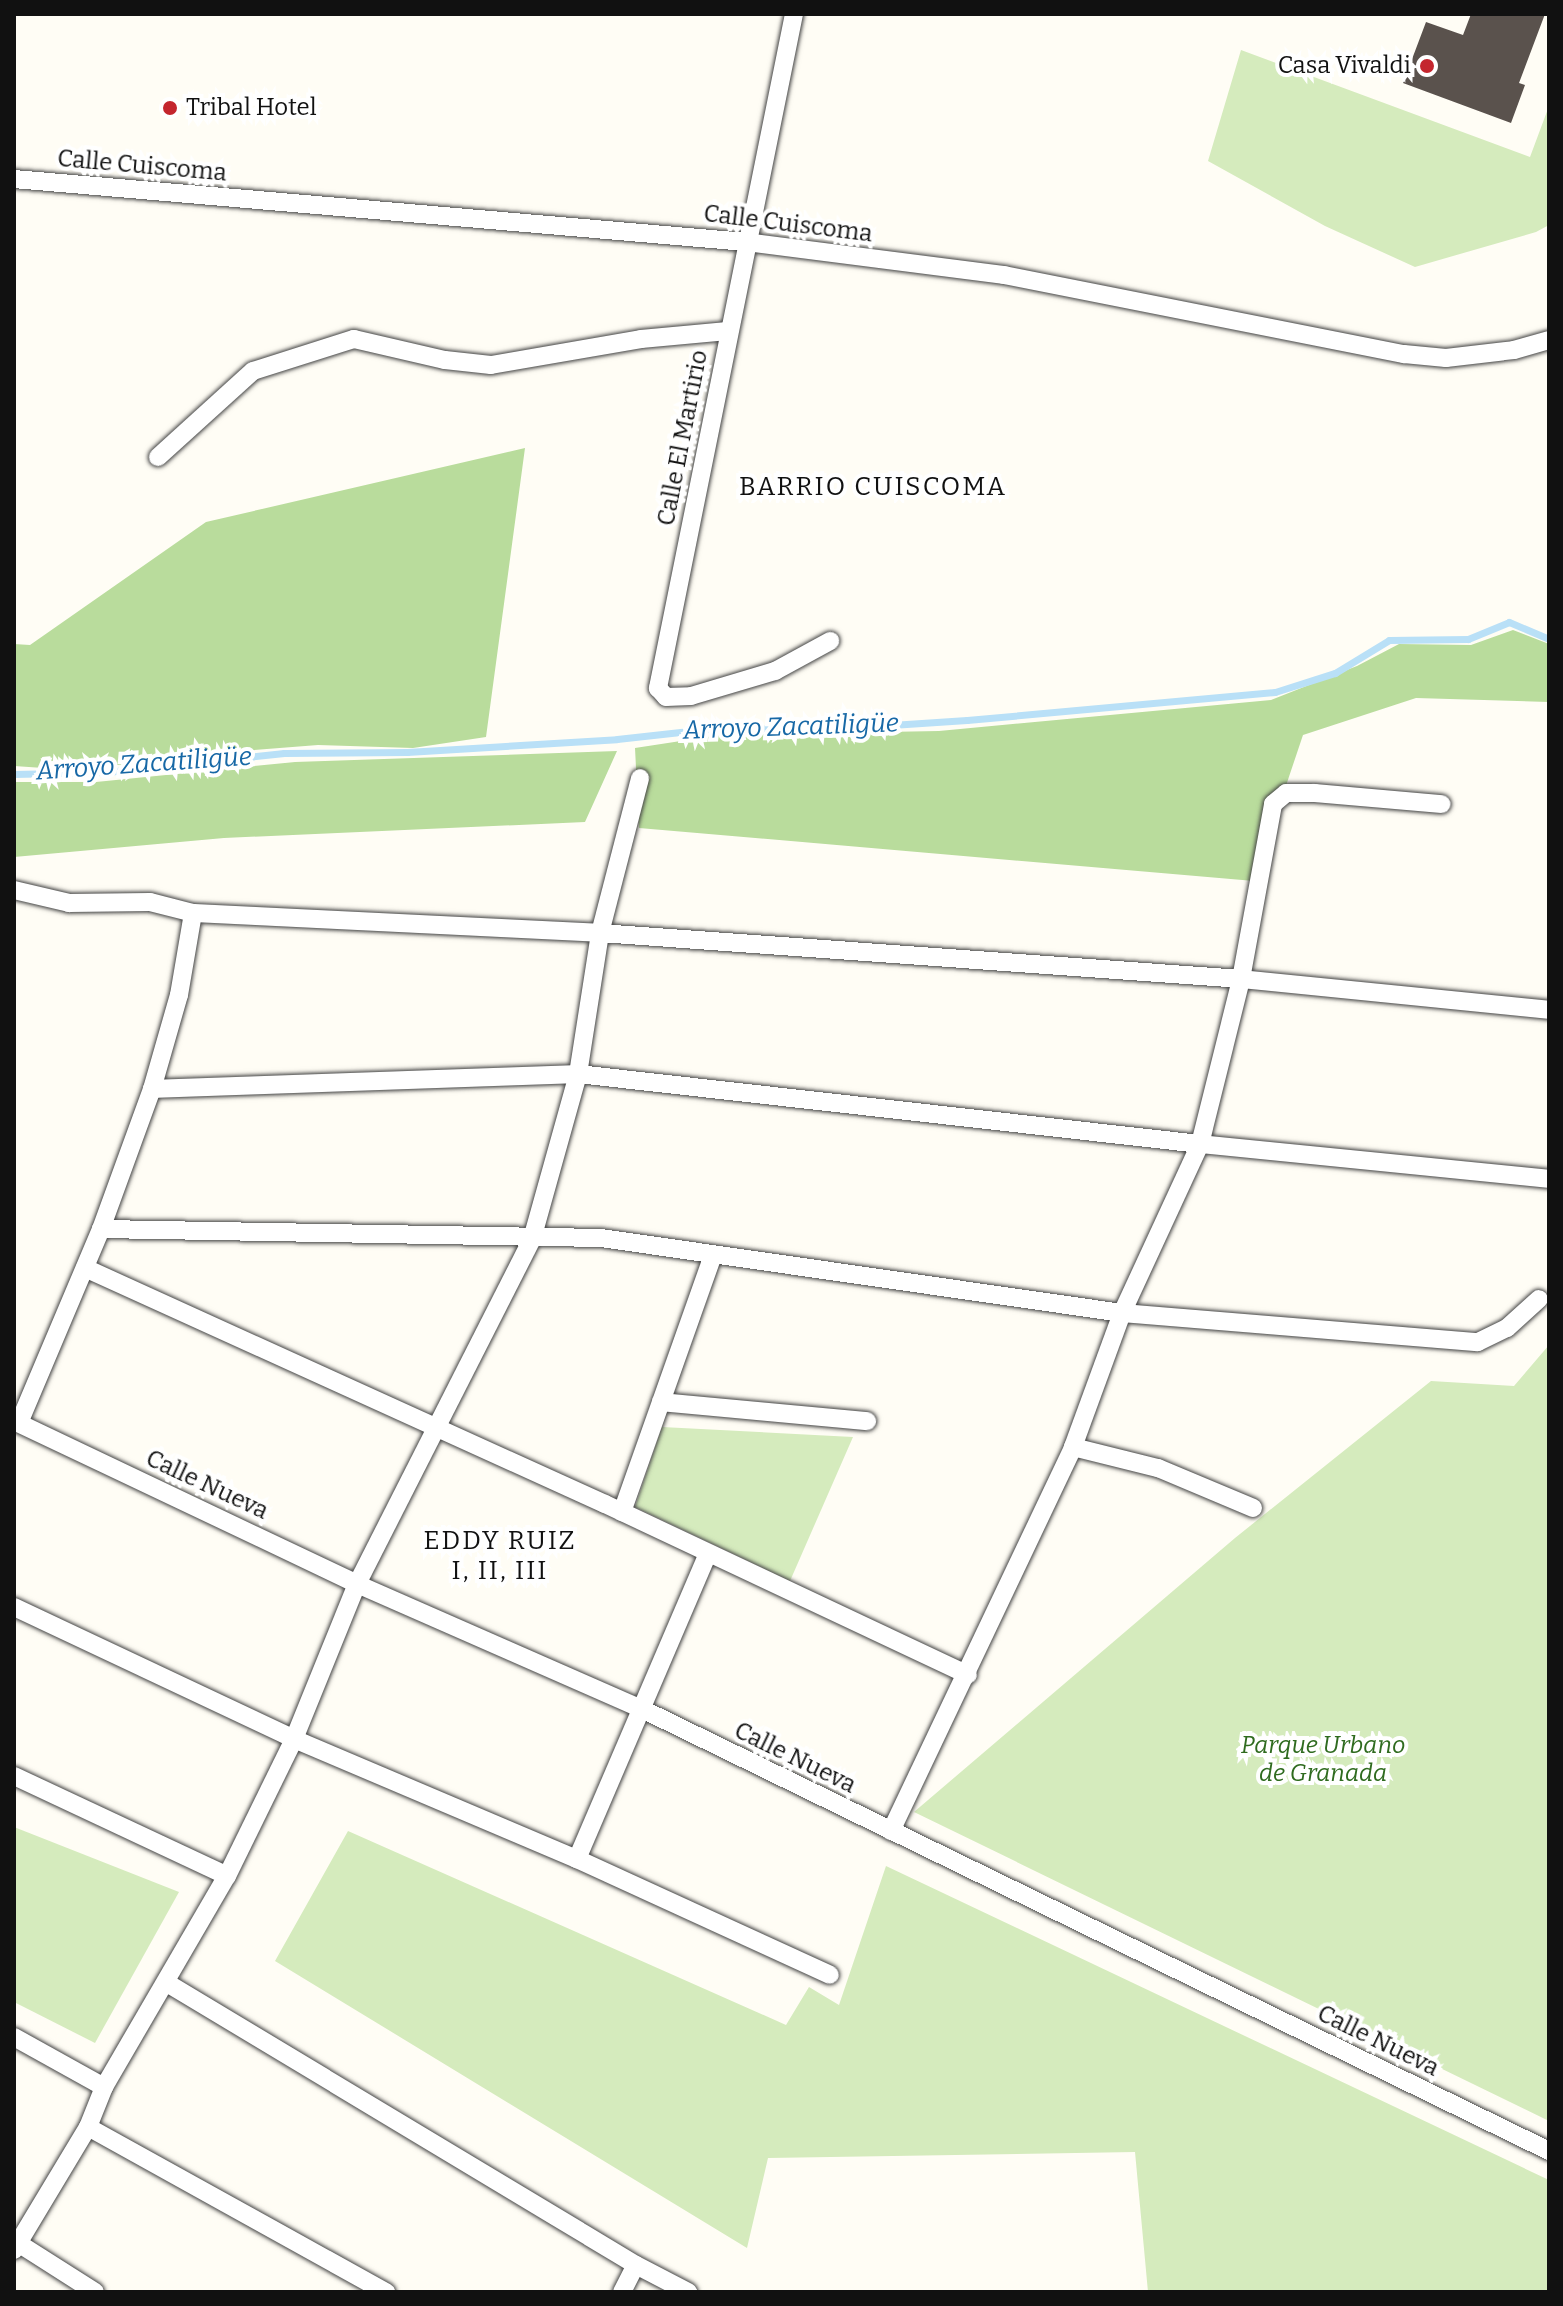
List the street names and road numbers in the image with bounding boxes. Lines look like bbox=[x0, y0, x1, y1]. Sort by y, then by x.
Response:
street label: Calle Cuiscoma bbox=[56, 144, 228, 188]
street label: Calle Cuiscoma bbox=[702, 199, 874, 249]
street label: Calle El Martirio bbox=[652, 348, 714, 528]
street label: Calle Nueva bbox=[141, 1444, 273, 1526]
street label: Calle Nueva bbox=[729, 1716, 861, 1800]
street label: Calle Nueva bbox=[1312, 1999, 1444, 2083]

